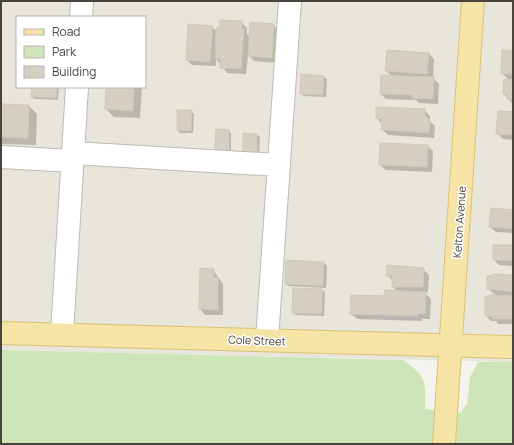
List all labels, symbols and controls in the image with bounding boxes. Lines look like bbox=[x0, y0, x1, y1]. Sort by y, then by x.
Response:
legend bbox=[16, 16, 146, 88]
text: Road bbox=[52, 23, 80, 40]
text: Park bbox=[52, 43, 77, 60]
text: Building bbox=[52, 63, 96, 80]
street label: Kelton Avenue bbox=[449, 185, 469, 259]
street label: Cole Street bbox=[228, 331, 286, 349]

